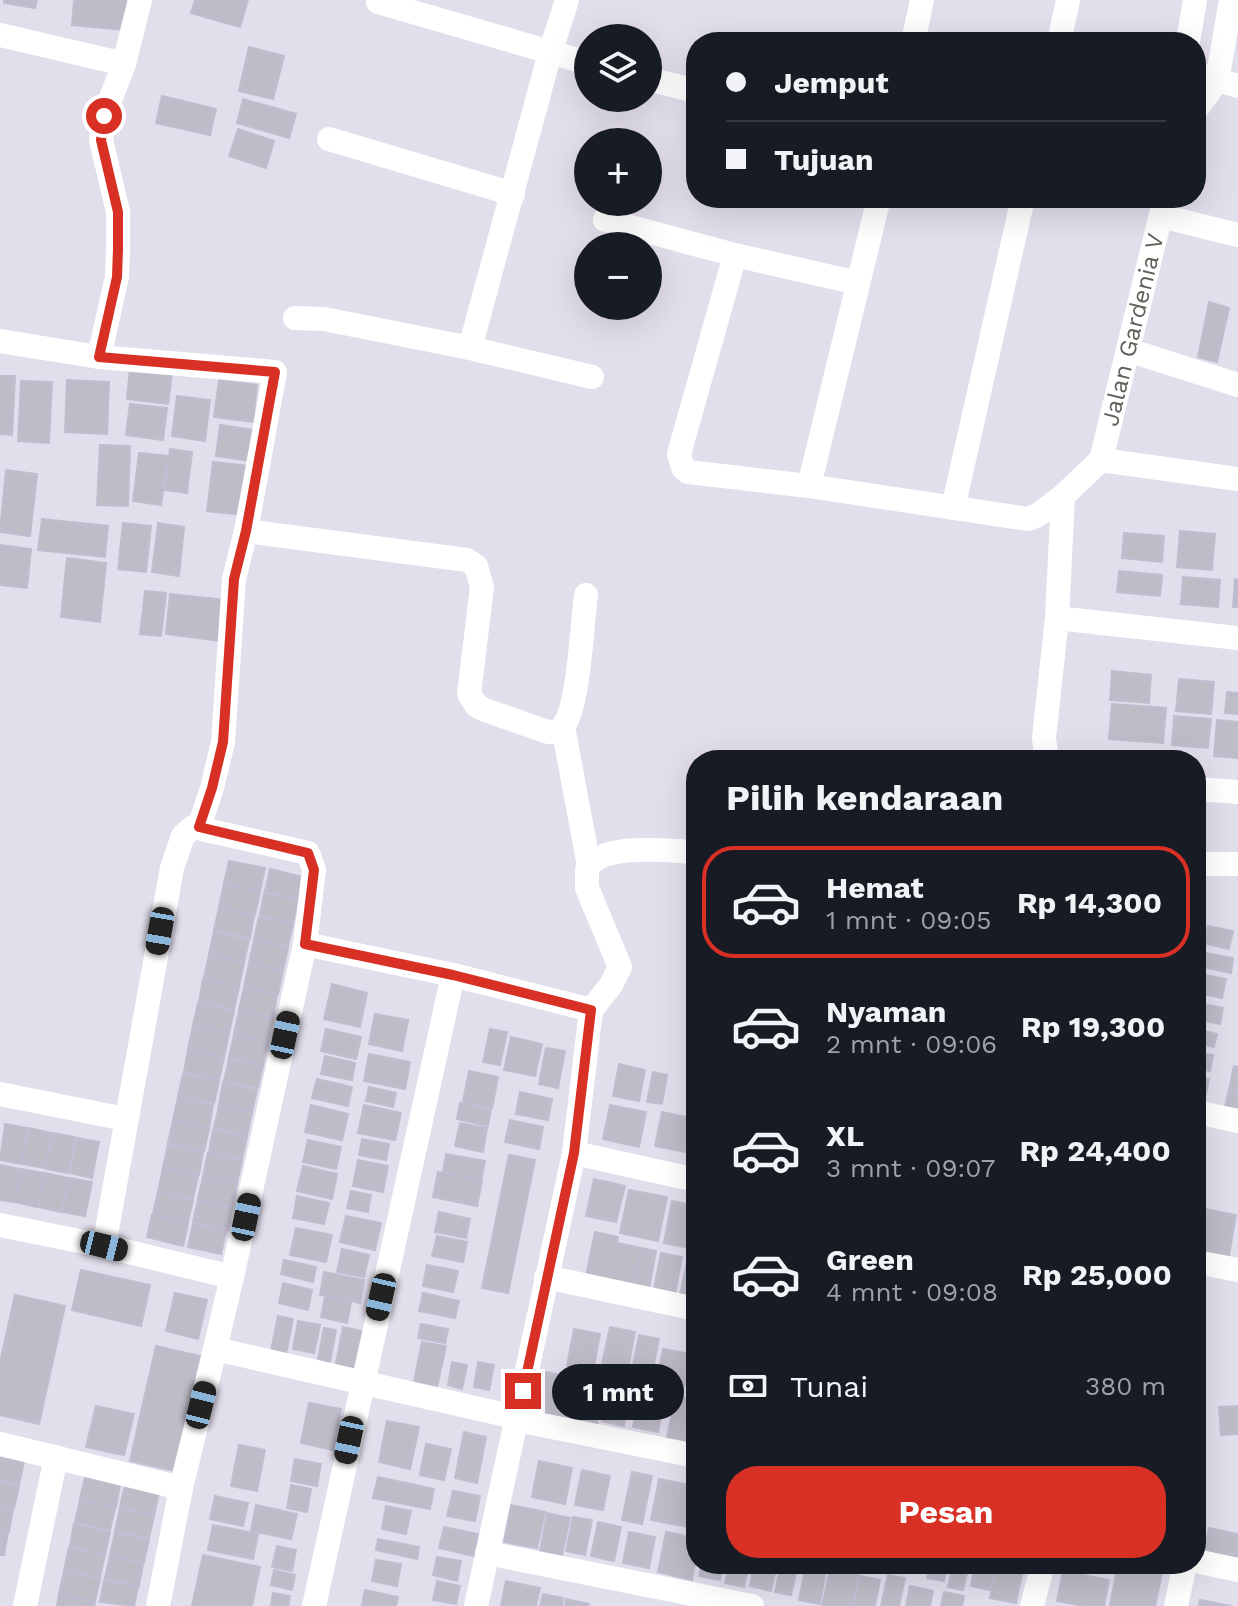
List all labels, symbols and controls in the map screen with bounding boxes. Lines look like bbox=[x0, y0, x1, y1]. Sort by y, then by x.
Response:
map controls bbox=[574, 24, 662, 320]
button: layers bbox=[574, 24, 662, 112]
text: Jemput bbox=[774, 65, 889, 100]
route start bbox=[86, 98, 122, 134]
button: + bbox=[574, 128, 662, 216]
text: Tujuan bbox=[774, 142, 874, 177]
street label: Jalan Gardenia V bbox=[1096, 231, 1170, 429]
button: − bbox=[574, 232, 662, 320]
text: Pilih kendaraan bbox=[726, 777, 1003, 819]
icon: car bbox=[730, 866, 802, 938]
text: Hemat bbox=[826, 870, 924, 905]
text: Rp 14,300 bbox=[1017, 885, 1162, 920]
car bbox=[144, 905, 176, 957]
text: 1 mnt · 09:05 bbox=[826, 905, 991, 935]
icon: car bbox=[730, 990, 802, 1062]
text: Nyaman bbox=[826, 994, 946, 1029]
car bbox=[268, 1009, 302, 1061]
text: Rp 19,300 bbox=[1021, 1009, 1165, 1044]
text: 2 mnt · 09:06 bbox=[826, 1029, 997, 1059]
icon: car bbox=[730, 1114, 802, 1186]
text: XL bbox=[826, 1118, 864, 1153]
text: Rp 24,400 bbox=[1019, 1133, 1171, 1168]
text: 3 mnt · 09:07 bbox=[826, 1153, 995, 1183]
car bbox=[229, 1191, 263, 1243]
car bbox=[78, 1229, 130, 1263]
icon: car bbox=[730, 1238, 802, 1310]
text: Green bbox=[826, 1242, 914, 1277]
text: Rp 25,000 bbox=[1022, 1257, 1172, 1292]
car bbox=[364, 1271, 398, 1323]
text: 4 mnt · 09:08 bbox=[826, 1277, 998, 1307]
callout: 1 mnt bbox=[551, 1363, 683, 1419]
icon: cash bbox=[726, 1364, 770, 1408]
text: Tunai bbox=[790, 1369, 868, 1404]
text: 380 m bbox=[1085, 1371, 1166, 1401]
route end bbox=[505, 1373, 541, 1409]
text: 1 mnt bbox=[583, 1377, 653, 1407]
car bbox=[184, 1379, 218, 1431]
car bbox=[332, 1414, 366, 1466]
button: Pesan bbox=[726, 1466, 1166, 1558]

